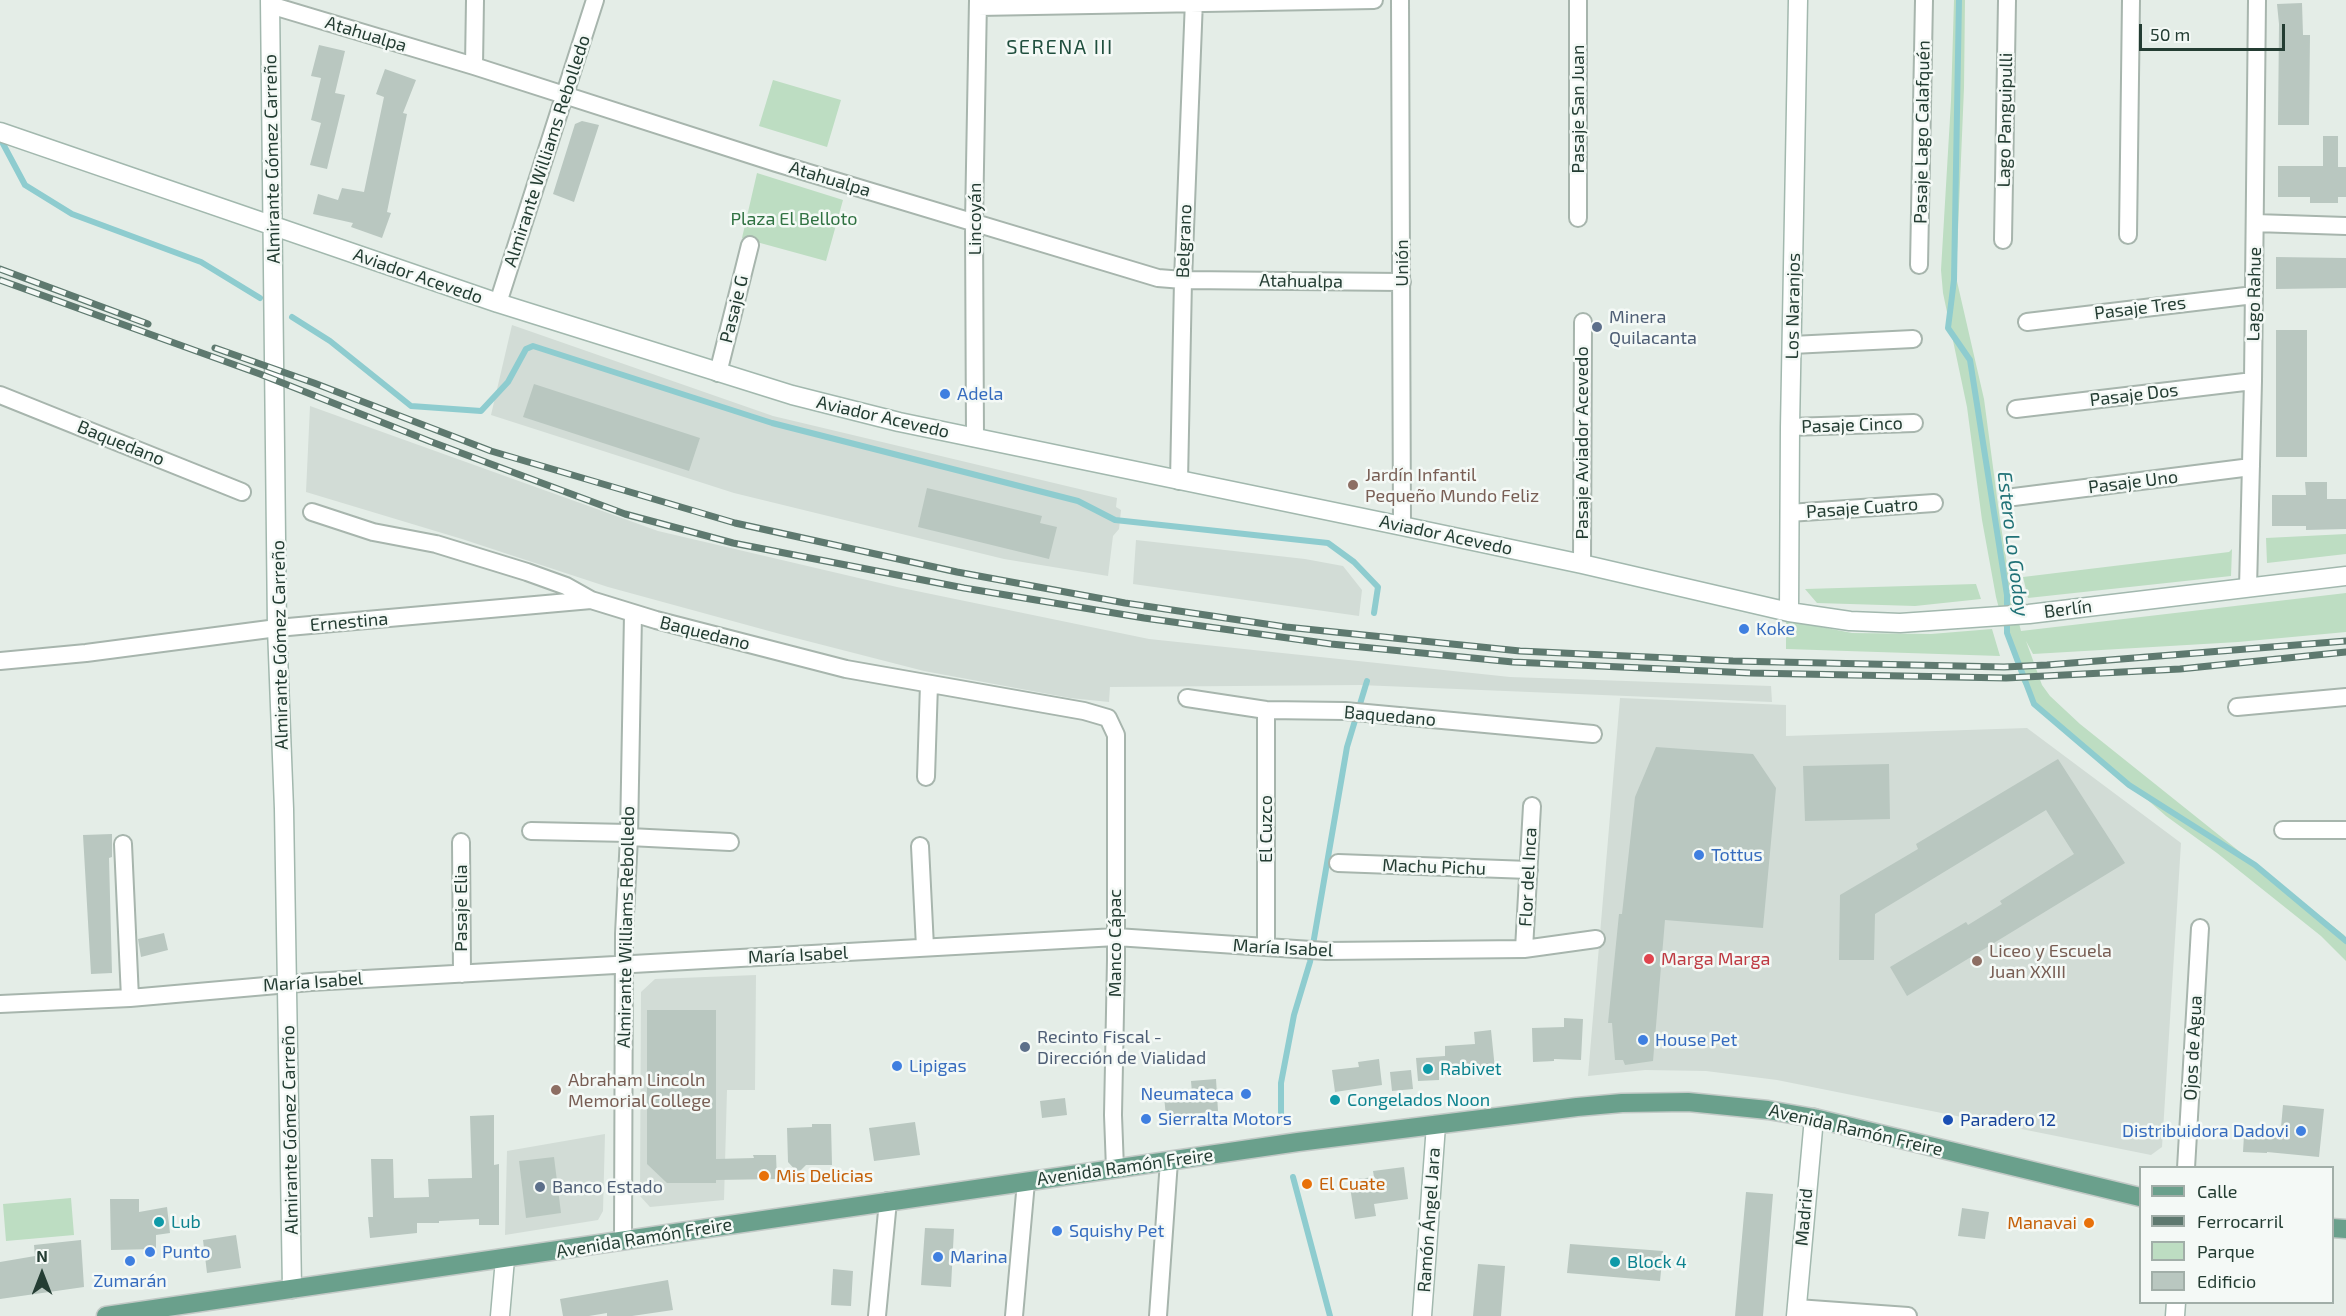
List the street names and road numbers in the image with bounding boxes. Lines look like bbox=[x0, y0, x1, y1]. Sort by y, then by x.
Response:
street label: Atahualpa bbox=[323, 11, 409, 57]
street label: Almirante Williams Rebolledo bbox=[499, 32, 595, 270]
street label: Pasaje Lago Calafquén bbox=[1910, 40, 1934, 224]
street label: Pasaje San Juan bbox=[1567, 45, 1589, 173]
street label: Lago Panguipulli bbox=[1993, 52, 2017, 188]
street label: Almirante Gómez Carreño bbox=[259, 54, 285, 264]
street label: Atahualpa bbox=[787, 156, 873, 202]
street label: Lincoyán bbox=[964, 183, 986, 255]
street label: Belgrano bbox=[1172, 204, 1196, 278]
street label: Unión bbox=[1391, 239, 1413, 287]
street label: Aviador Acevedo bbox=[350, 244, 486, 308]
street label: Lago Rahue bbox=[2242, 246, 2266, 342]
street label: Los Naranjos bbox=[1781, 253, 1805, 359]
street label: Atahualpa bbox=[1259, 269, 1343, 293]
street label: Pasaje G bbox=[715, 273, 753, 345]
street label: Pasaje Tres bbox=[2093, 292, 2187, 324]
street label: Pasaje Aviador Acevedo bbox=[1571, 346, 1593, 540]
street label: Pasaje Dos bbox=[2089, 379, 2179, 411]
street label: Aviador Acevedo bbox=[815, 391, 951, 443]
street label: Pasaje Cinco bbox=[1801, 412, 1903, 438]
street label: Baquedano bbox=[74, 416, 168, 470]
street label: Pasaje Uno bbox=[2087, 466, 2179, 498]
street label: Pasaje Cuatro bbox=[1805, 493, 1919, 523]
street label: Aviador Acevedo bbox=[1377, 510, 1515, 560]
street label: Almirante Gómez Carreño bbox=[267, 540, 293, 750]
street label: Berlín bbox=[2043, 595, 2093, 623]
street label: Ernestina bbox=[309, 608, 389, 636]
street label: Baquedano bbox=[658, 611, 752, 655]
street label: Baquedano bbox=[1343, 701, 1437, 731]
street label: El Cuzco bbox=[1255, 795, 1277, 863]
street label: Almirante Williams Rebolledo bbox=[613, 806, 639, 1048]
street label: Flor del Inca bbox=[1515, 827, 1541, 927]
street label: Machu Pichu bbox=[1382, 854, 1486, 880]
street label: Pasaje Elia bbox=[450, 864, 472, 952]
street label: Manco Cápac bbox=[1104, 889, 1126, 997]
street label: María Isabel bbox=[1232, 935, 1334, 961]
street label: María Isabel bbox=[747, 942, 849, 968]
street label: María Isabel bbox=[262, 968, 364, 996]
street label: Ojos de Agua bbox=[2179, 995, 2207, 1101]
street label: Almirante Gómez Carreño bbox=[277, 1025, 303, 1235]
street label: Avenida Ramón Freire bbox=[1767, 1099, 1945, 1161]
street label: Avenida Ramón Freire bbox=[1036, 1144, 1214, 1190]
street label: Ramón Ángel Jara bbox=[1413, 1147, 1445, 1293]
street label: Madrid bbox=[1791, 1187, 1817, 1247]
street label: Avenida Ramón Freire bbox=[555, 1213, 733, 1263]

